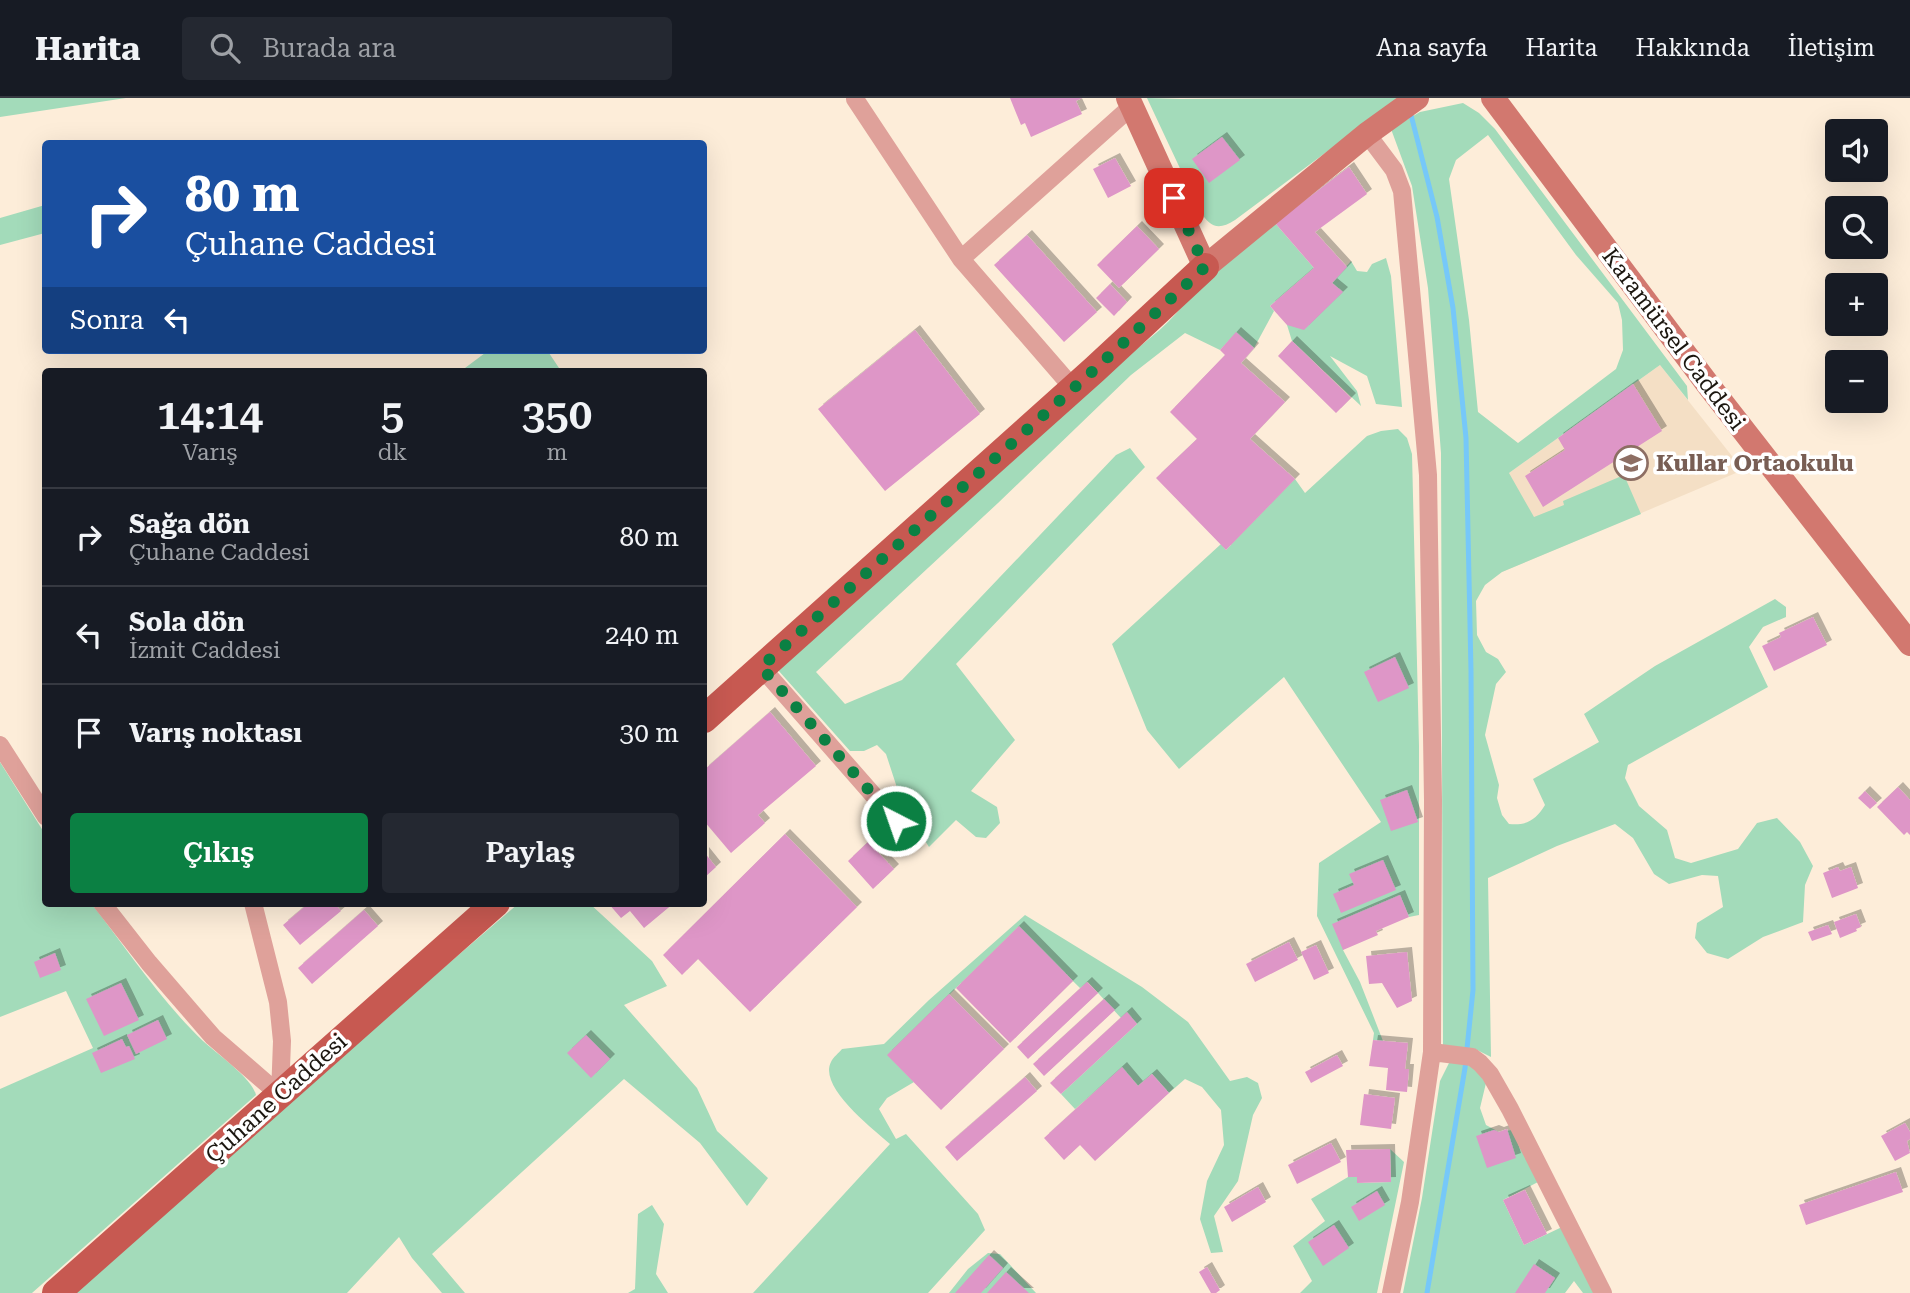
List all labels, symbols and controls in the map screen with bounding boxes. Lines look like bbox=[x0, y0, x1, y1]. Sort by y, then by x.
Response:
search box bbox=[182, 17, 672, 80]
text: Harita bbox=[35, 29, 140, 68]
icon: search bbox=[206, 29, 244, 67]
text: Burada ara bbox=[262, 33, 396, 63]
text: Ana sayfa bbox=[1376, 34, 1487, 62]
text: Harita bbox=[1525, 34, 1598, 62]
text: Hakkında bbox=[1636, 34, 1750, 62]
text: İletişim bbox=[1788, 34, 1875, 62]
map controls bbox=[1825, 119, 1888, 413]
button: sound bbox=[1825, 119, 1888, 182]
text: 80 m bbox=[185, 166, 300, 223]
icon: right bbox=[70, 168, 161, 259]
pin bbox=[1144, 168, 1204, 228]
icon: arrive bbox=[1155, 179, 1193, 217]
button: search bbox=[1825, 196, 1888, 259]
text: Çuhane Caddesi bbox=[185, 225, 436, 263]
street label: Karamürsel Caddesi bbox=[1597, 243, 1751, 435]
button: + bbox=[1825, 273, 1888, 336]
icon: left bbox=[158, 301, 196, 339]
text: Sonra bbox=[70, 305, 144, 335]
button: − bbox=[1825, 350, 1888, 413]
text: 14:14 bbox=[157, 390, 263, 439]
text: 5 bbox=[381, 390, 404, 439]
text: 350 bbox=[522, 390, 592, 439]
text: Varış bbox=[182, 439, 237, 466]
text: dk bbox=[378, 439, 407, 466]
text: m bbox=[547, 439, 568, 466]
school or university icon: Kullar Ortaokulu bbox=[1612, 444, 1650, 482]
place label: Kullar Ortaokulu bbox=[1656, 450, 1854, 477]
text: Sağa dön bbox=[129, 509, 250, 539]
icon: right bbox=[70, 518, 108, 556]
text: 80 m bbox=[620, 522, 679, 552]
text: Çuhane Caddesi bbox=[129, 539, 310, 566]
text: Sola dön bbox=[129, 607, 245, 637]
icon: left bbox=[70, 616, 108, 654]
text: 240 m bbox=[605, 620, 679, 650]
text: İzmit Caddesi bbox=[129, 637, 280, 664]
icon: arrive bbox=[70, 714, 108, 752]
text: Varış noktası bbox=[129, 718, 302, 748]
text: 30 m bbox=[620, 718, 679, 748]
position arrow bbox=[859, 784, 933, 858]
button: Çıkış bbox=[70, 813, 368, 893]
button: Paylaş bbox=[382, 813, 679, 893]
street label: Çuhane Caddesi bbox=[200, 1028, 353, 1169]

